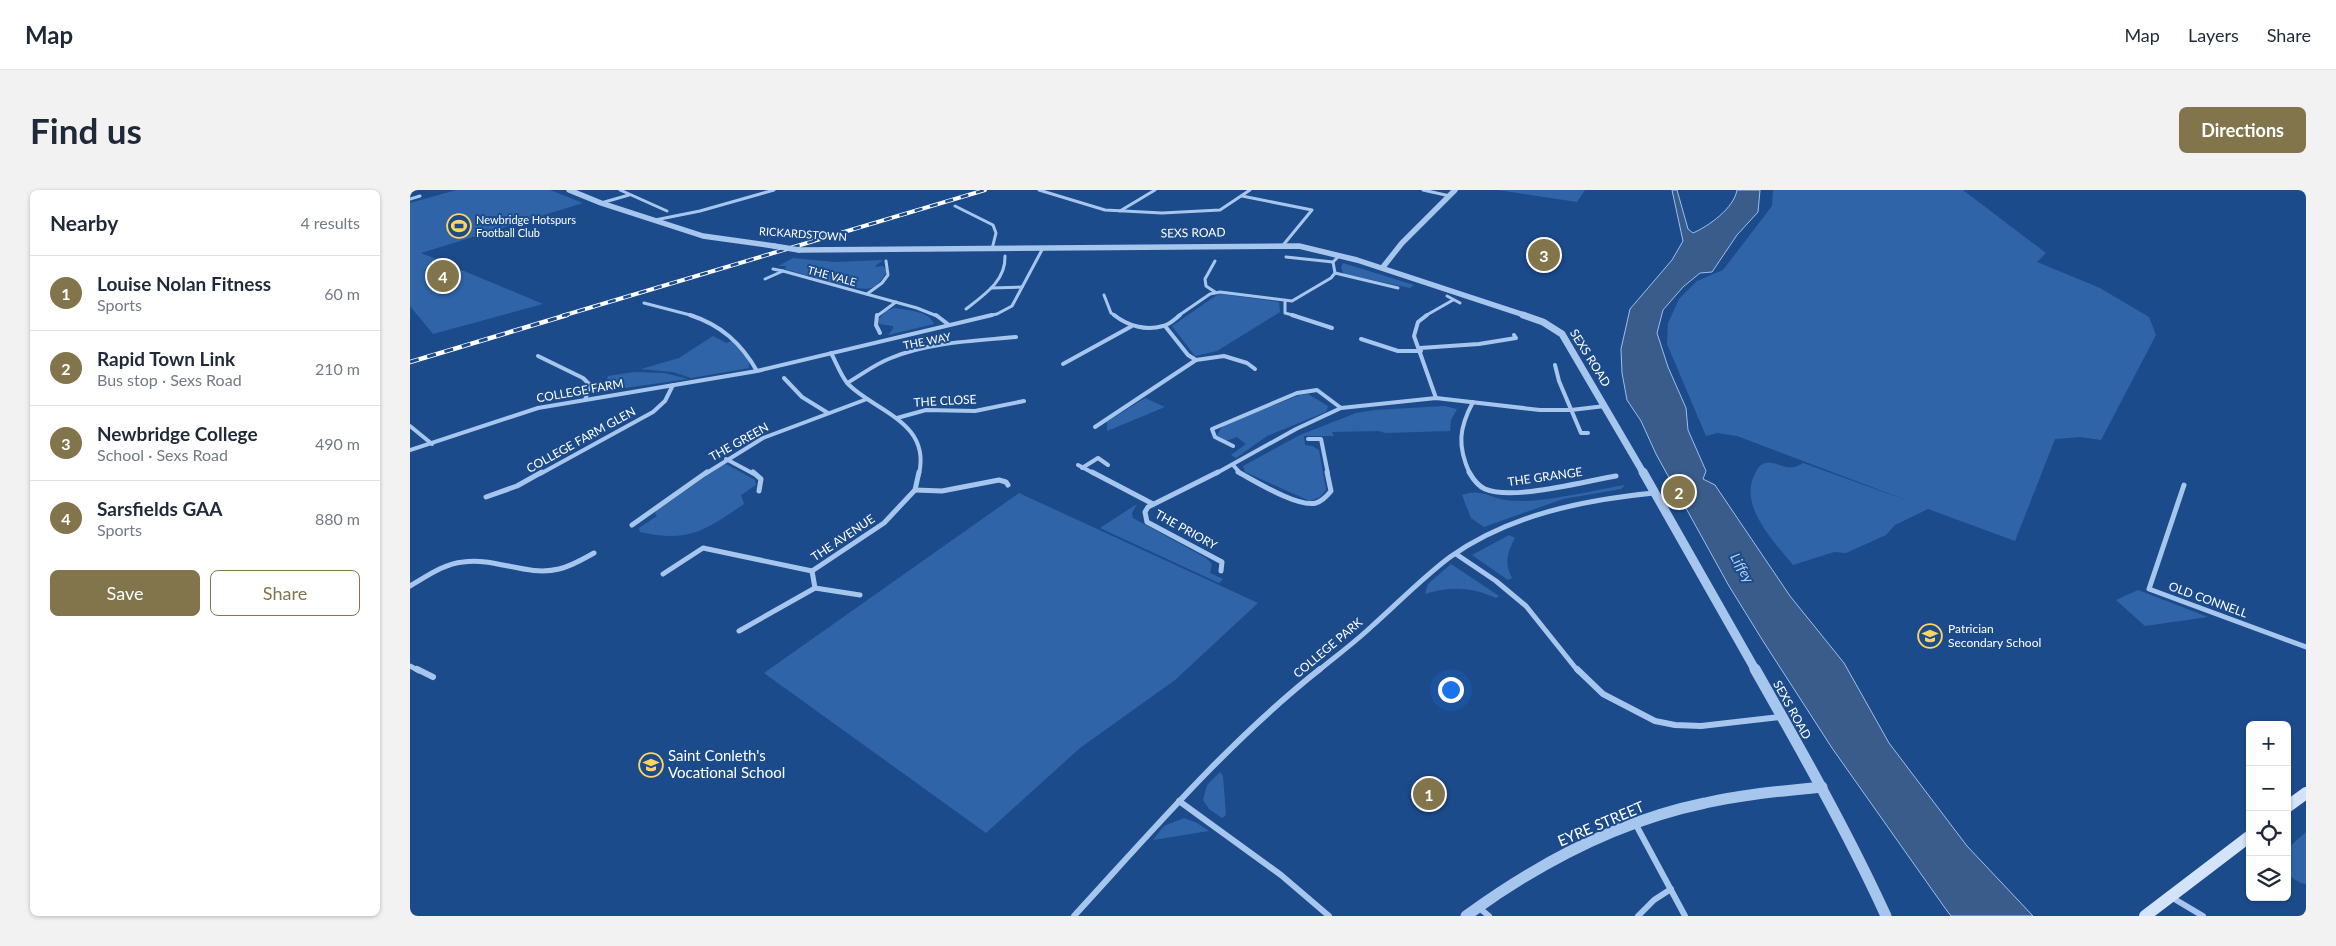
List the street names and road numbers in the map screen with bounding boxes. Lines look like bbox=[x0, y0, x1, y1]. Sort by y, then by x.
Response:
street label: RICKARDSTOWN bbox=[759, 224, 847, 243]
street label: SEXS ROAD bbox=[1160, 224, 1226, 241]
street label: THE VALE bbox=[806, 263, 858, 288]
street label: SEXS ROAD bbox=[1567, 326, 1614, 389]
street label: THE WAY bbox=[902, 329, 952, 352]
street label: COLLEGE FARM bbox=[535, 375, 625, 406]
street label: THE CLOSE bbox=[913, 391, 977, 410]
street label: COLLEGE FARM GLEN bbox=[524, 403, 638, 476]
street label: THE GREEN bbox=[706, 419, 771, 464]
street label: THE GRANGE bbox=[1506, 464, 1583, 489]
street label: THE PRIORY bbox=[1153, 506, 1220, 553]
street label: THE AVENUE bbox=[808, 511, 877, 564]
street label: OLD CONNELL bbox=[2167, 578, 2250, 621]
street label: COLLEGE PARK bbox=[1290, 614, 1365, 681]
street label: SEXS ROAD bbox=[1770, 678, 1815, 742]
street label: EYRE STREET bbox=[1555, 797, 1647, 849]

